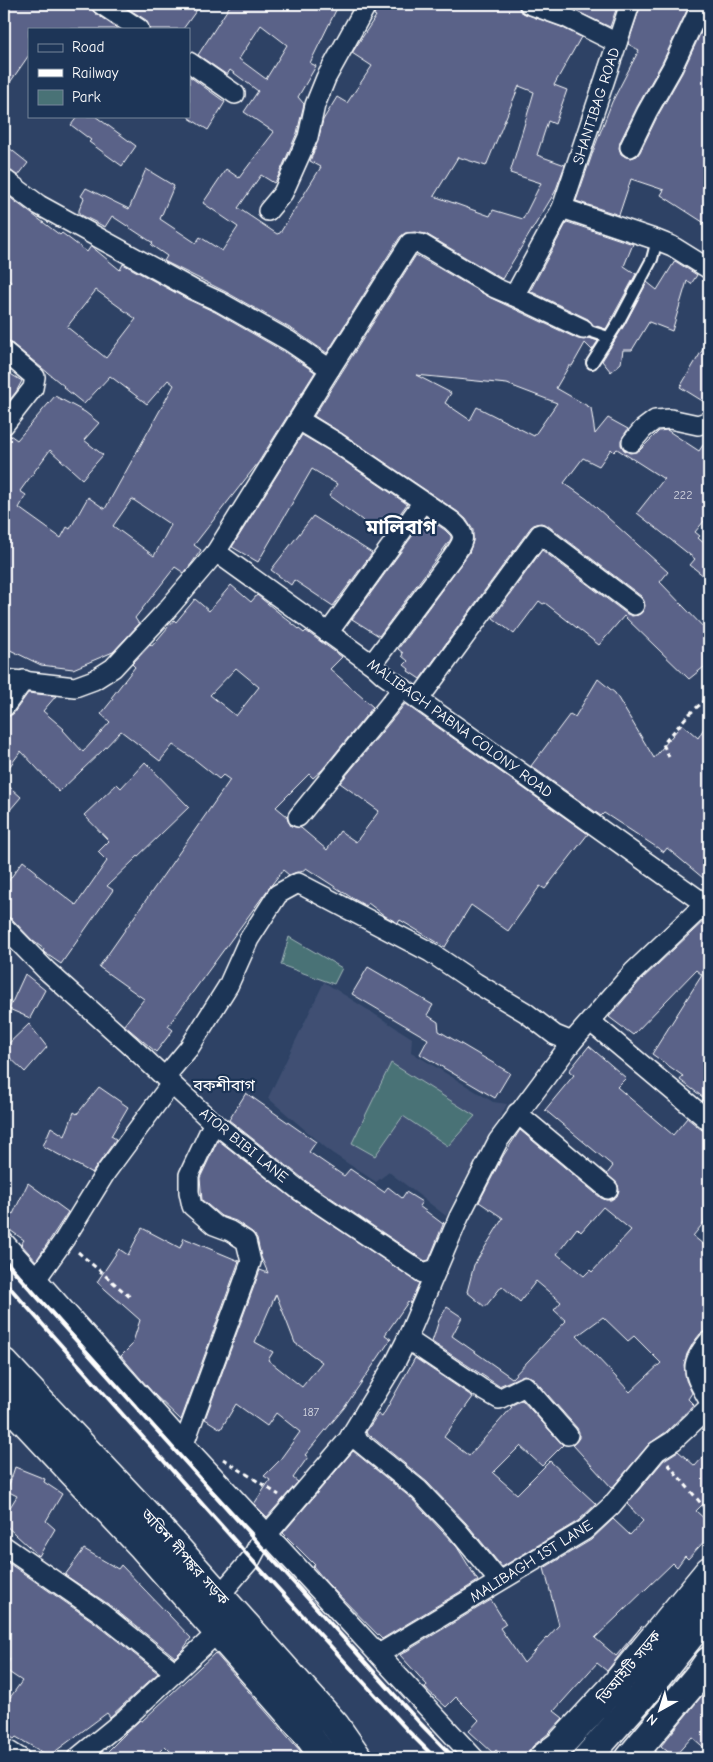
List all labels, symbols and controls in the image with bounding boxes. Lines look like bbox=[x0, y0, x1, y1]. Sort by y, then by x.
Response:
legend bbox=[28, 28, 190, 118]
text: Road bbox=[72, 38, 104, 56]
street label: SHANTIBAG ROAD bbox=[569, 45, 623, 167]
text: Railway bbox=[72, 64, 119, 82]
text: Park bbox=[72, 88, 101, 106]
house number: 222 bbox=[674, 488, 692, 502]
district label: মালিবাগ bbox=[365, 515, 436, 539]
street label: MALIBAGH PABNA COLONY ROAD bbox=[364, 655, 556, 801]
district label: বকশীবাগ bbox=[192, 1076, 256, 1095]
street label: ATOR BIBI LANE bbox=[196, 1104, 292, 1186]
house number: 187 bbox=[303, 1405, 320, 1419]
street label: অতিশ দীপঙ্কর সড়ক bbox=[137, 1505, 233, 1609]
street label: MALIBAGH 1ST LANE bbox=[466, 1516, 596, 1606]
street label: ডিআইটি সড়ক bbox=[593, 1626, 665, 1708]
north arrow bbox=[636, 1684, 686, 1734]
text: N bbox=[643, 1710, 661, 1729]

